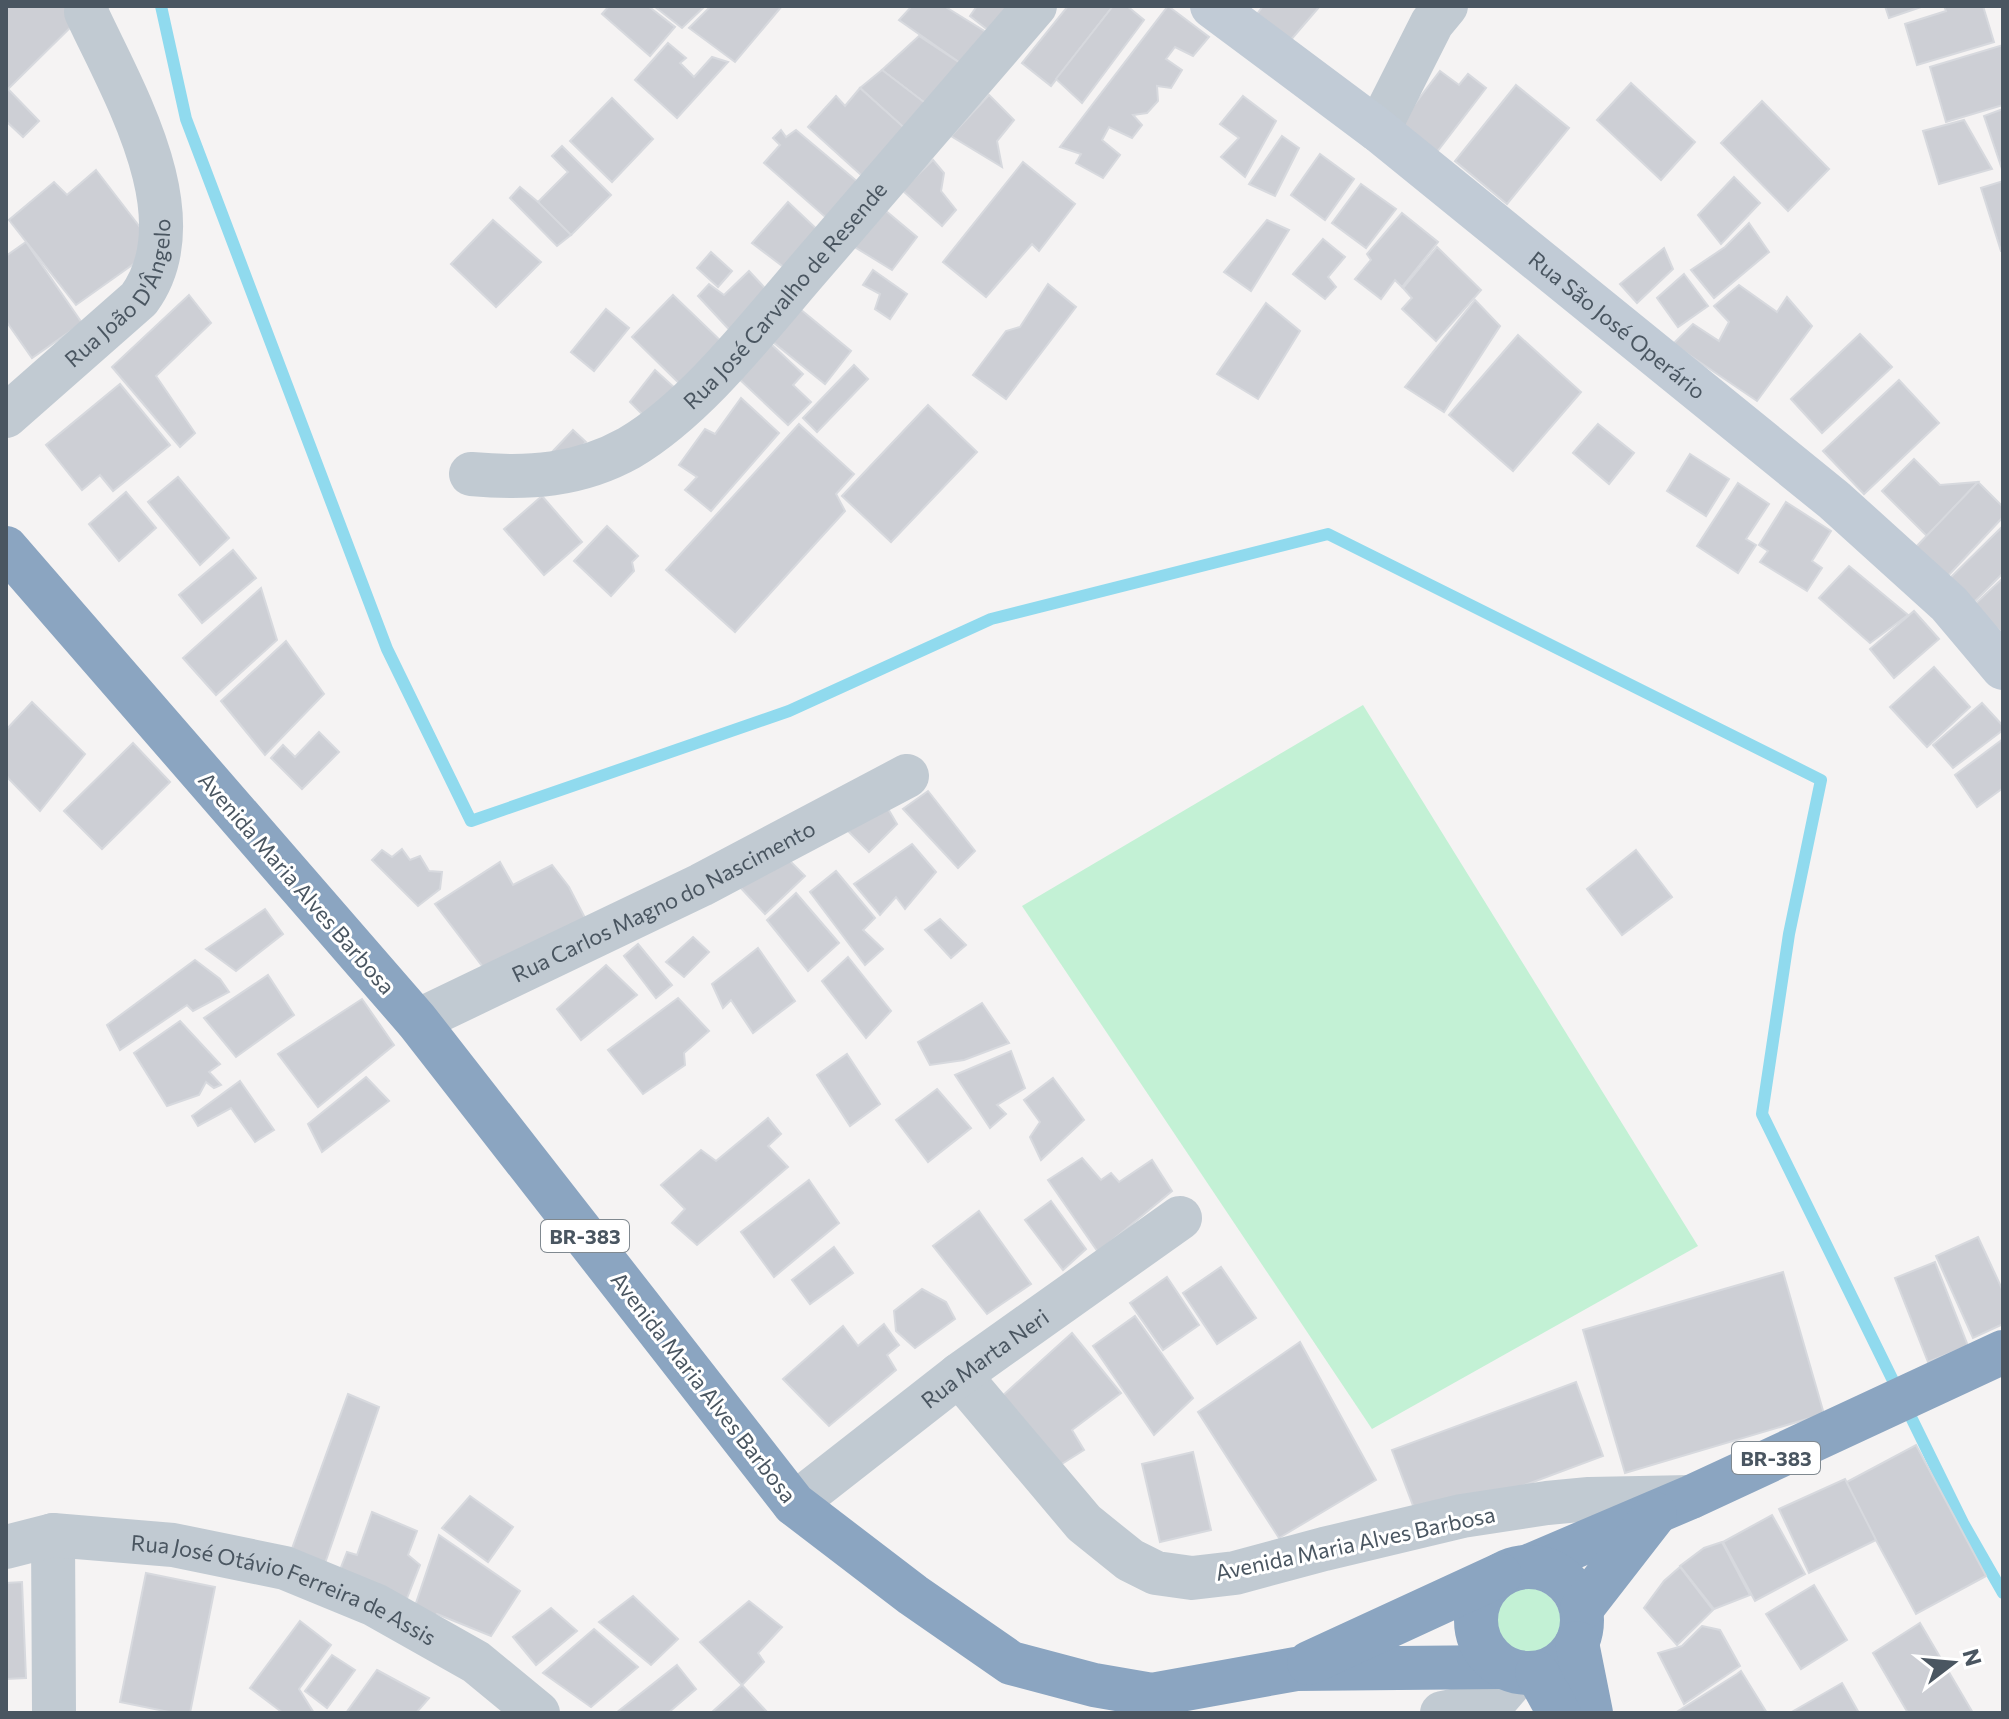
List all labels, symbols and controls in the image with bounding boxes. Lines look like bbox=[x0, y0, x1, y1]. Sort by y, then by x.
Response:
street label: Rua José Carvalho de Resende bbox=[677, 176, 892, 414]
street label: Rua João D'Ângelo bbox=[59, 219, 175, 372]
street label: Rua São José Operário bbox=[1524, 245, 1712, 404]
street label: Avenida Maria Alves Barbosa bbox=[193, 766, 401, 1000]
street label: Rua Carlos Magno do Nascimento bbox=[507, 814, 819, 987]
road number: BR-383 bbox=[541, 1220, 629, 1252]
street label: Avenida Maria Alves Barbosa bbox=[605, 1266, 803, 1508]
street label: Rua Marta Neri bbox=[915, 1302, 1053, 1413]
road number: BR-383 bbox=[1732, 1442, 1820, 1474]
street label: Avenida Maria Alves Barbosa bbox=[1213, 1500, 1497, 1586]
street label: Rua José Otávio Ferreira de Assis bbox=[130, 1528, 441, 1650]
north arrow bbox=[1913, 1623, 1993, 1703]
text: N bbox=[1957, 1646, 1988, 1669]

